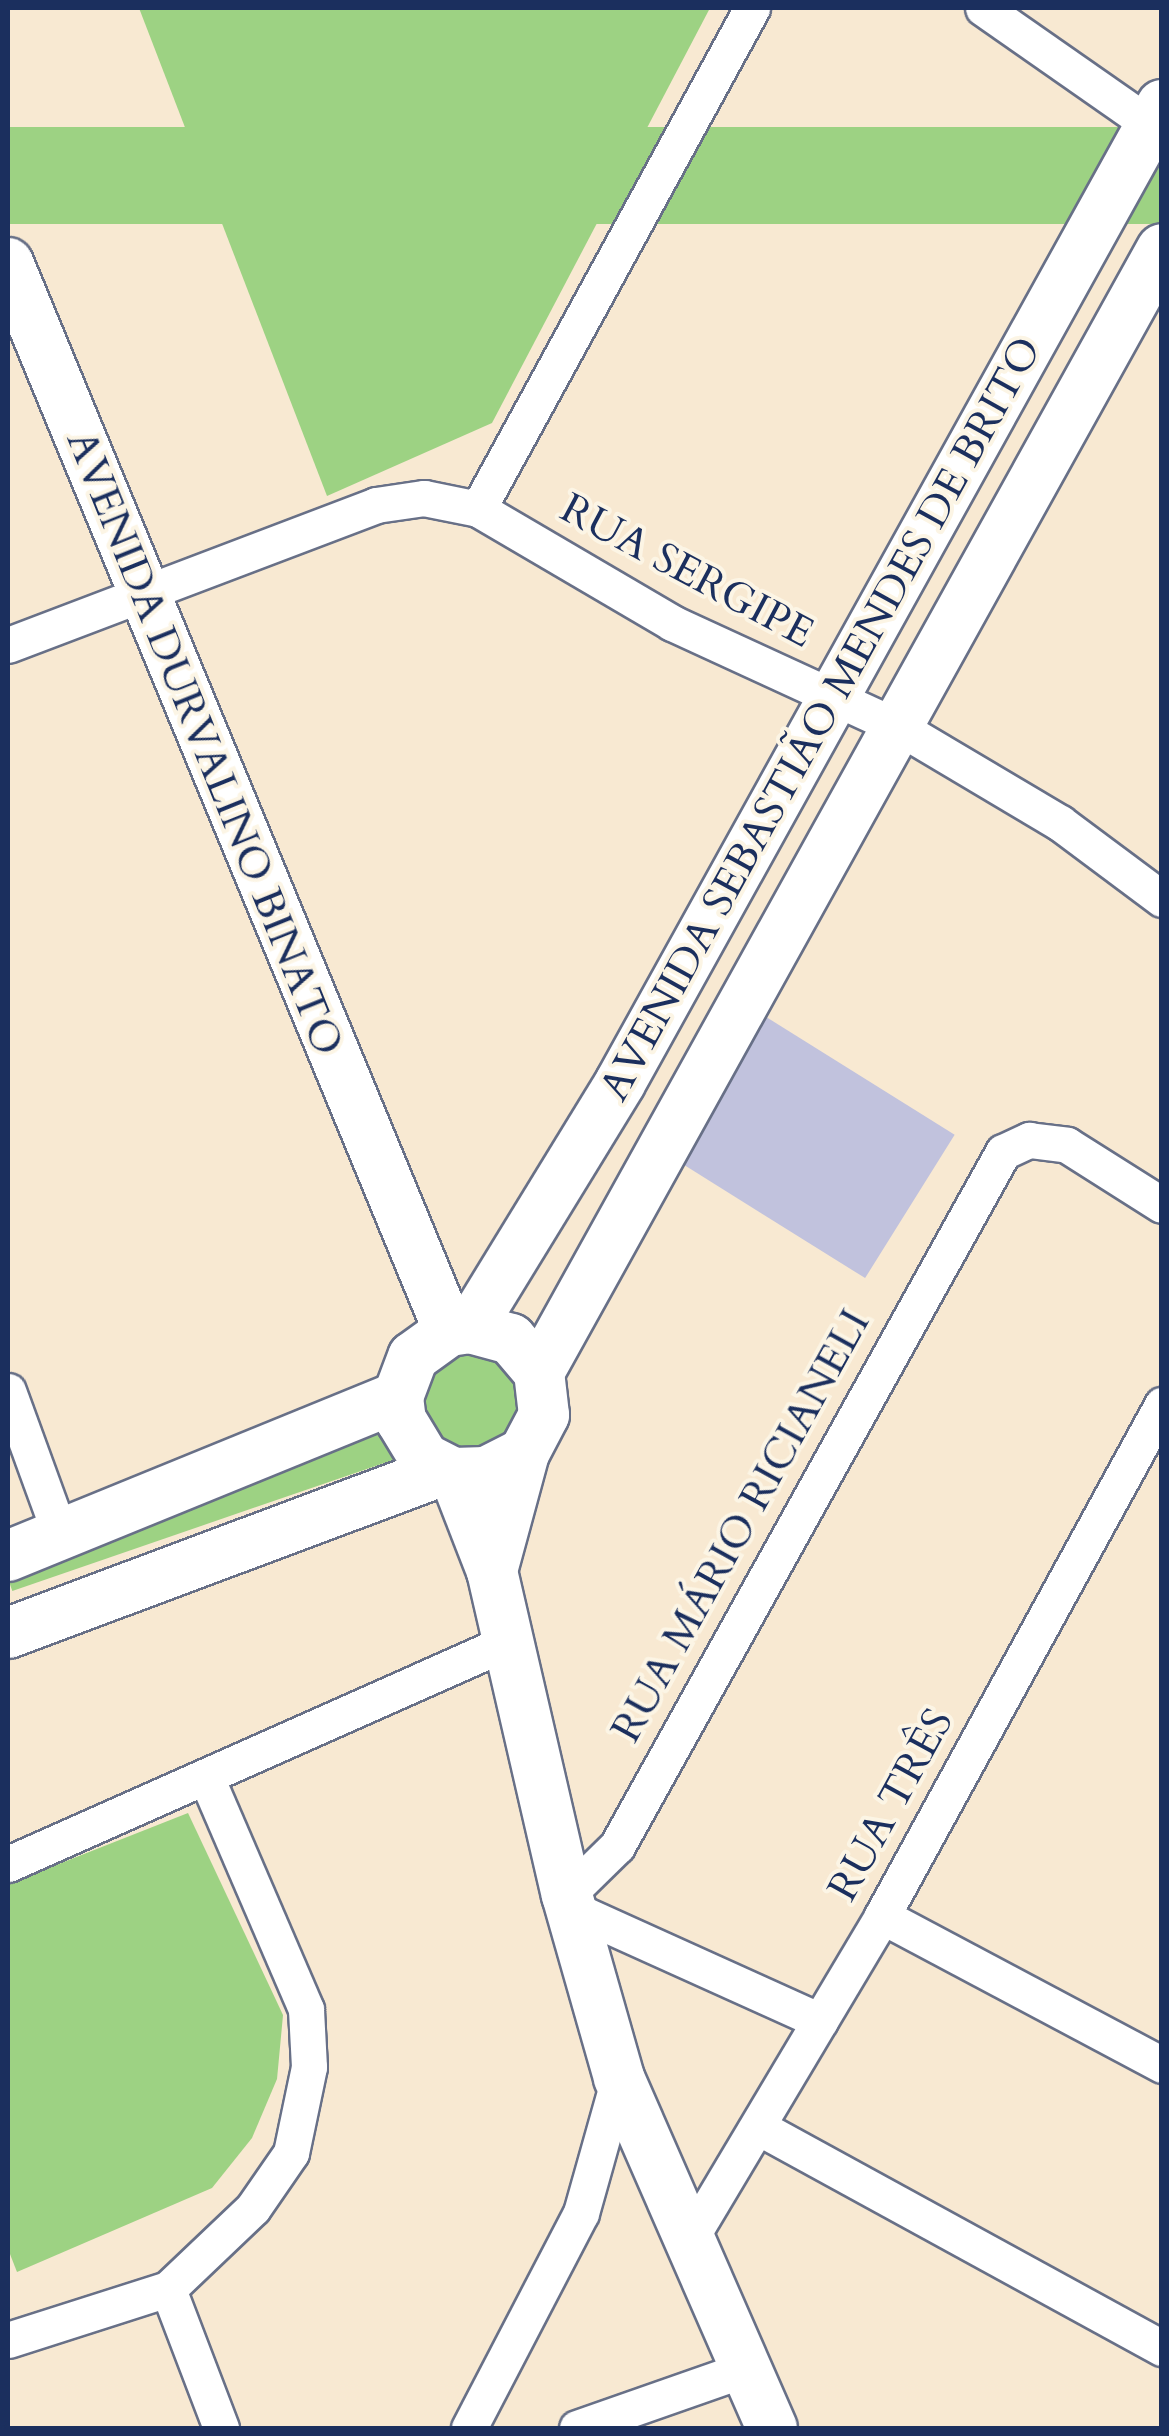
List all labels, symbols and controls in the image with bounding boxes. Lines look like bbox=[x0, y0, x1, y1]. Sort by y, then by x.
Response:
street label: AVENIDA SEBASTIÃO MENDES DE BRITO bbox=[589, 328, 1053, 1110]
street label: AVENIDA DURVALINO BINATO bbox=[55, 423, 353, 1063]
street label: RUA SERGIPE bbox=[552, 483, 822, 659]
street label: RUA MÁRIO RICIANELI bbox=[601, 1301, 881, 1751]
street label: RUA TRÊS bbox=[818, 1700, 964, 1910]

